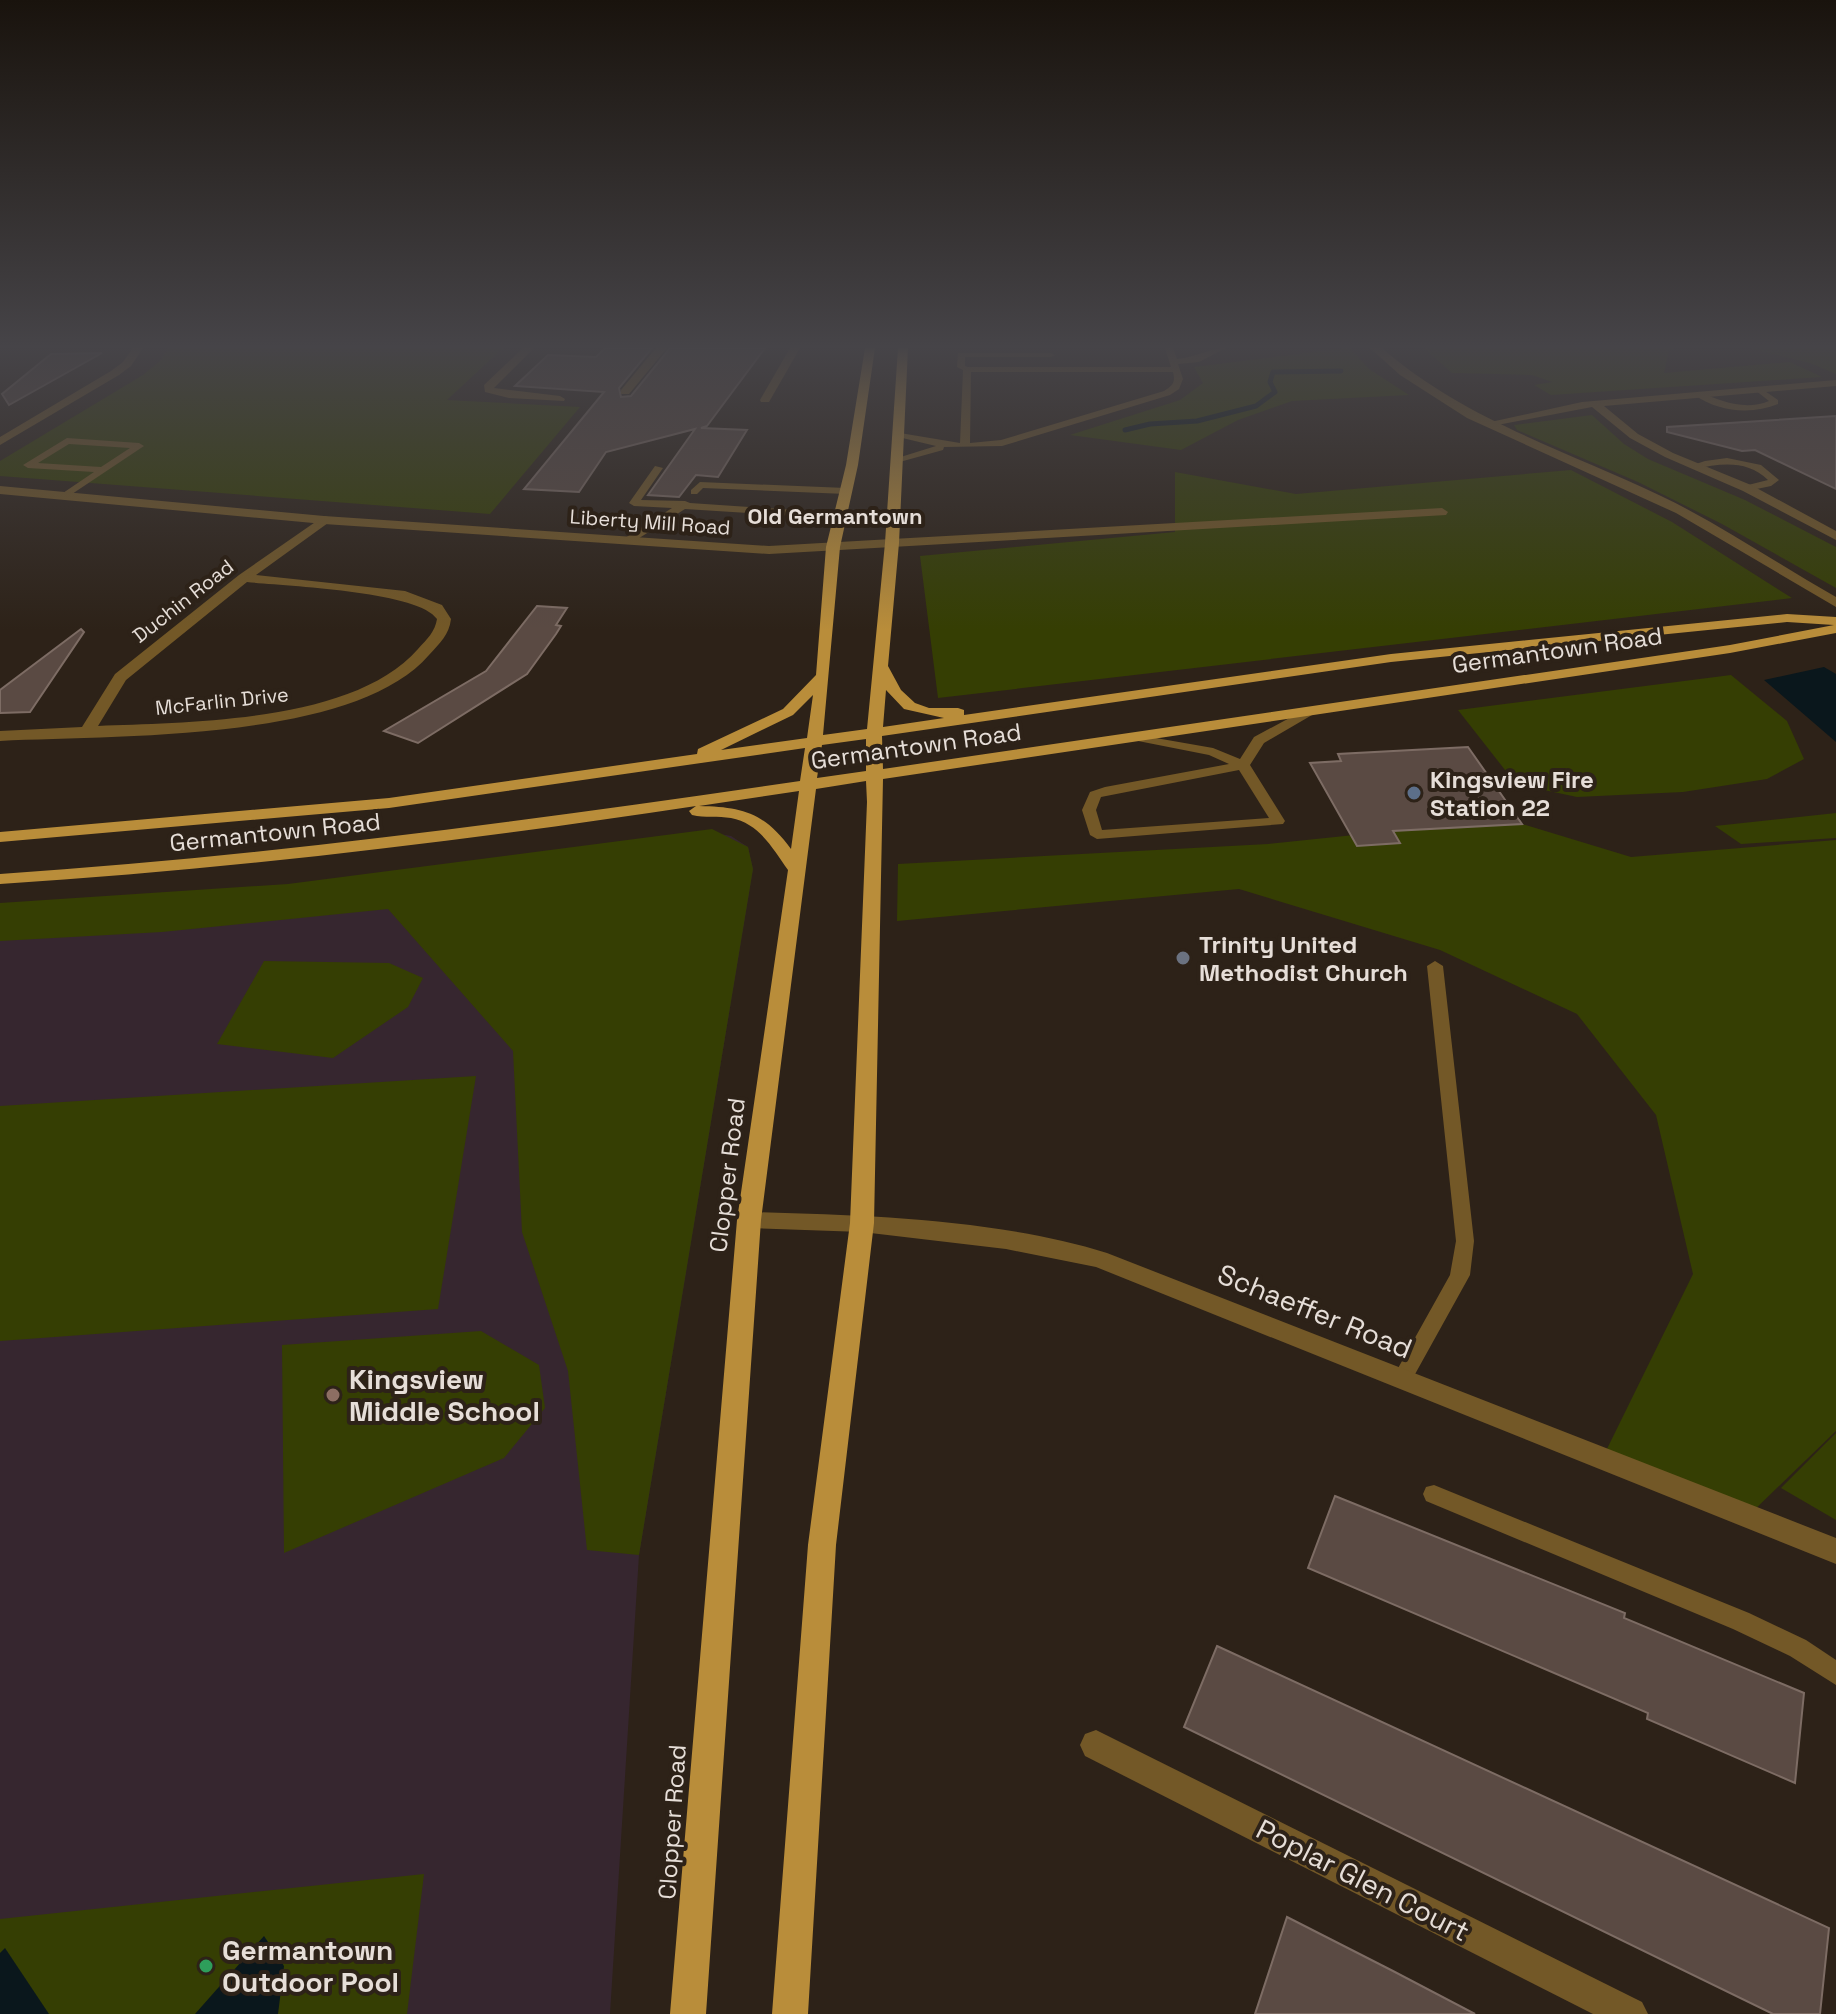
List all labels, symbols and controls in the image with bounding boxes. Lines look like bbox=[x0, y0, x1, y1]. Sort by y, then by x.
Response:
district label: Old Germantown bbox=[748, 502, 922, 530]
street label: Liberty Mill Road bbox=[569, 503, 731, 541]
street label: Duchin Road bbox=[127, 553, 239, 649]
street label: Germantown Road bbox=[1450, 620, 1664, 680]
street label: McFarlin Drive bbox=[154, 681, 290, 721]
street label: Germantown Road bbox=[809, 716, 1023, 776]
place label: Kingsview Fire Station 22 bbox=[1430, 764, 1594, 823]
marker: Kingsview Fire Station 22 bbox=[1405, 784, 1423, 802]
street label: Germantown Road bbox=[168, 805, 382, 859]
place label: Trinity United Methodist Church bbox=[1199, 929, 1408, 988]
marker: Trinity United Methodist Church bbox=[1174, 949, 1192, 967]
street label: Clopper Road bbox=[702, 1096, 752, 1254]
street label: Schaeffer Road bbox=[1212, 1256, 1418, 1366]
place label: Kingsview Middle School bbox=[349, 1361, 540, 1429]
marker: Kingsview Middle School bbox=[324, 1386, 342, 1404]
street label: Clopper Road bbox=[651, 1743, 693, 1901]
street label: Poplar Glen Court bbox=[1250, 1811, 1476, 1949]
place label: Germantown Outdoor Pool bbox=[222, 1932, 399, 2000]
marker: Germantown Outdoor Pool bbox=[197, 1957, 215, 1975]

